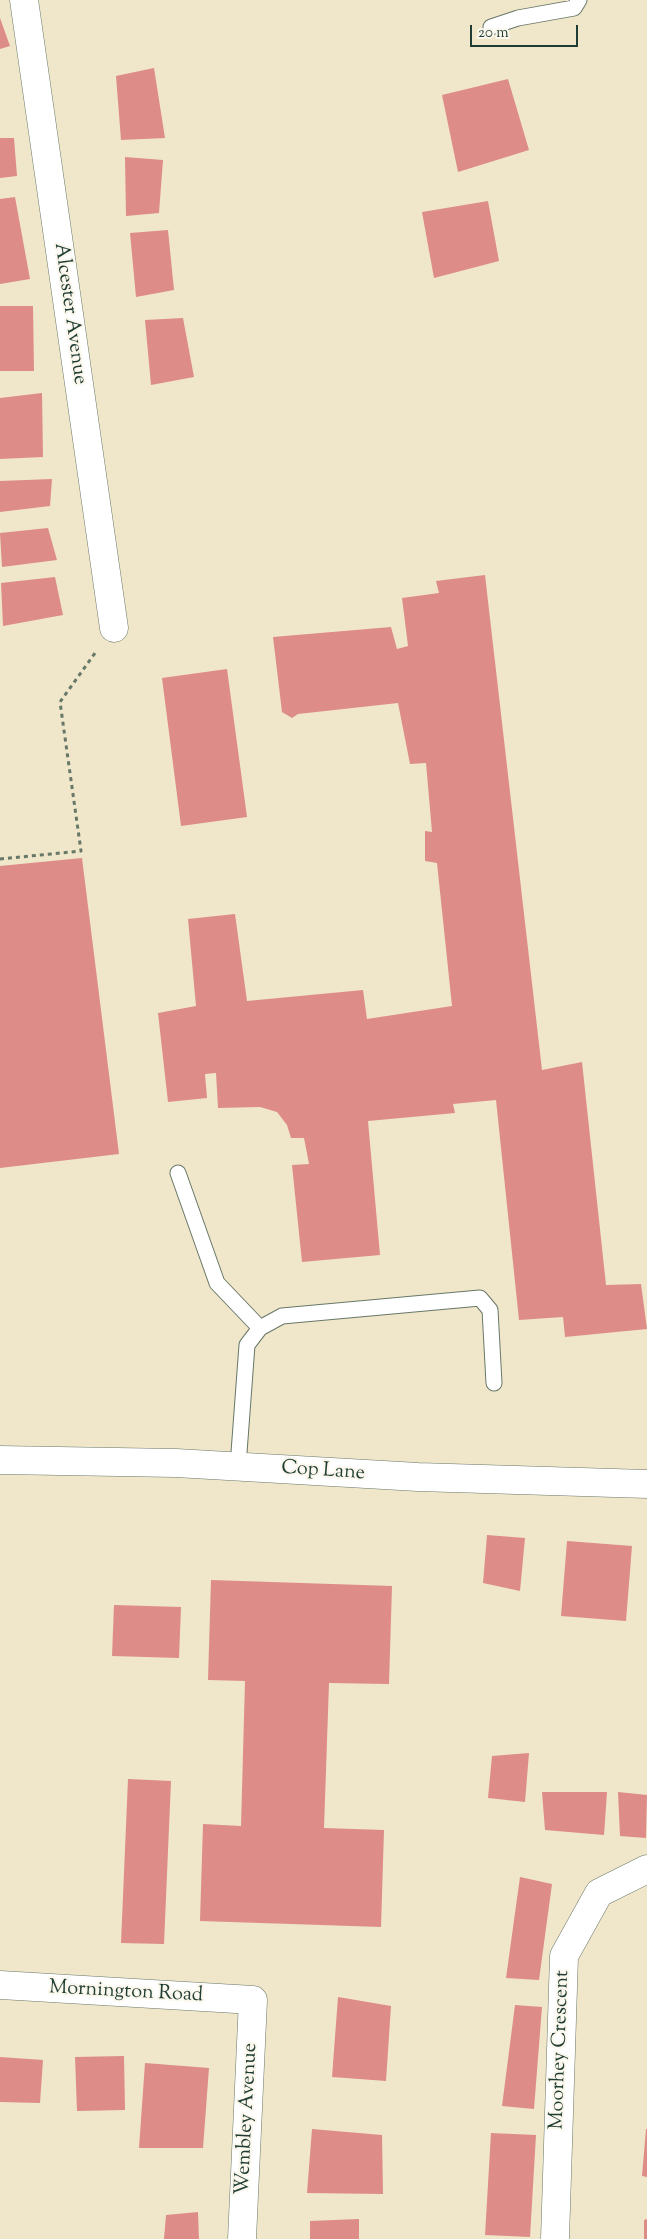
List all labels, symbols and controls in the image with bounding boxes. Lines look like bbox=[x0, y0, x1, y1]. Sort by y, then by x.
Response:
scale bar bbox=[472, 15, 580, 47]
text: 20 m bbox=[478, 23, 509, 44]
street label: Alcester Avenue bbox=[47, 242, 91, 386]
street label: Cop Lane bbox=[280, 1457, 366, 1487]
street label: Moorhey Crescent bbox=[546, 1970, 576, 2130]
street label: Mornington Road bbox=[48, 1977, 204, 2009]
street label: Wembley Avenue bbox=[232, 2042, 264, 2196]

